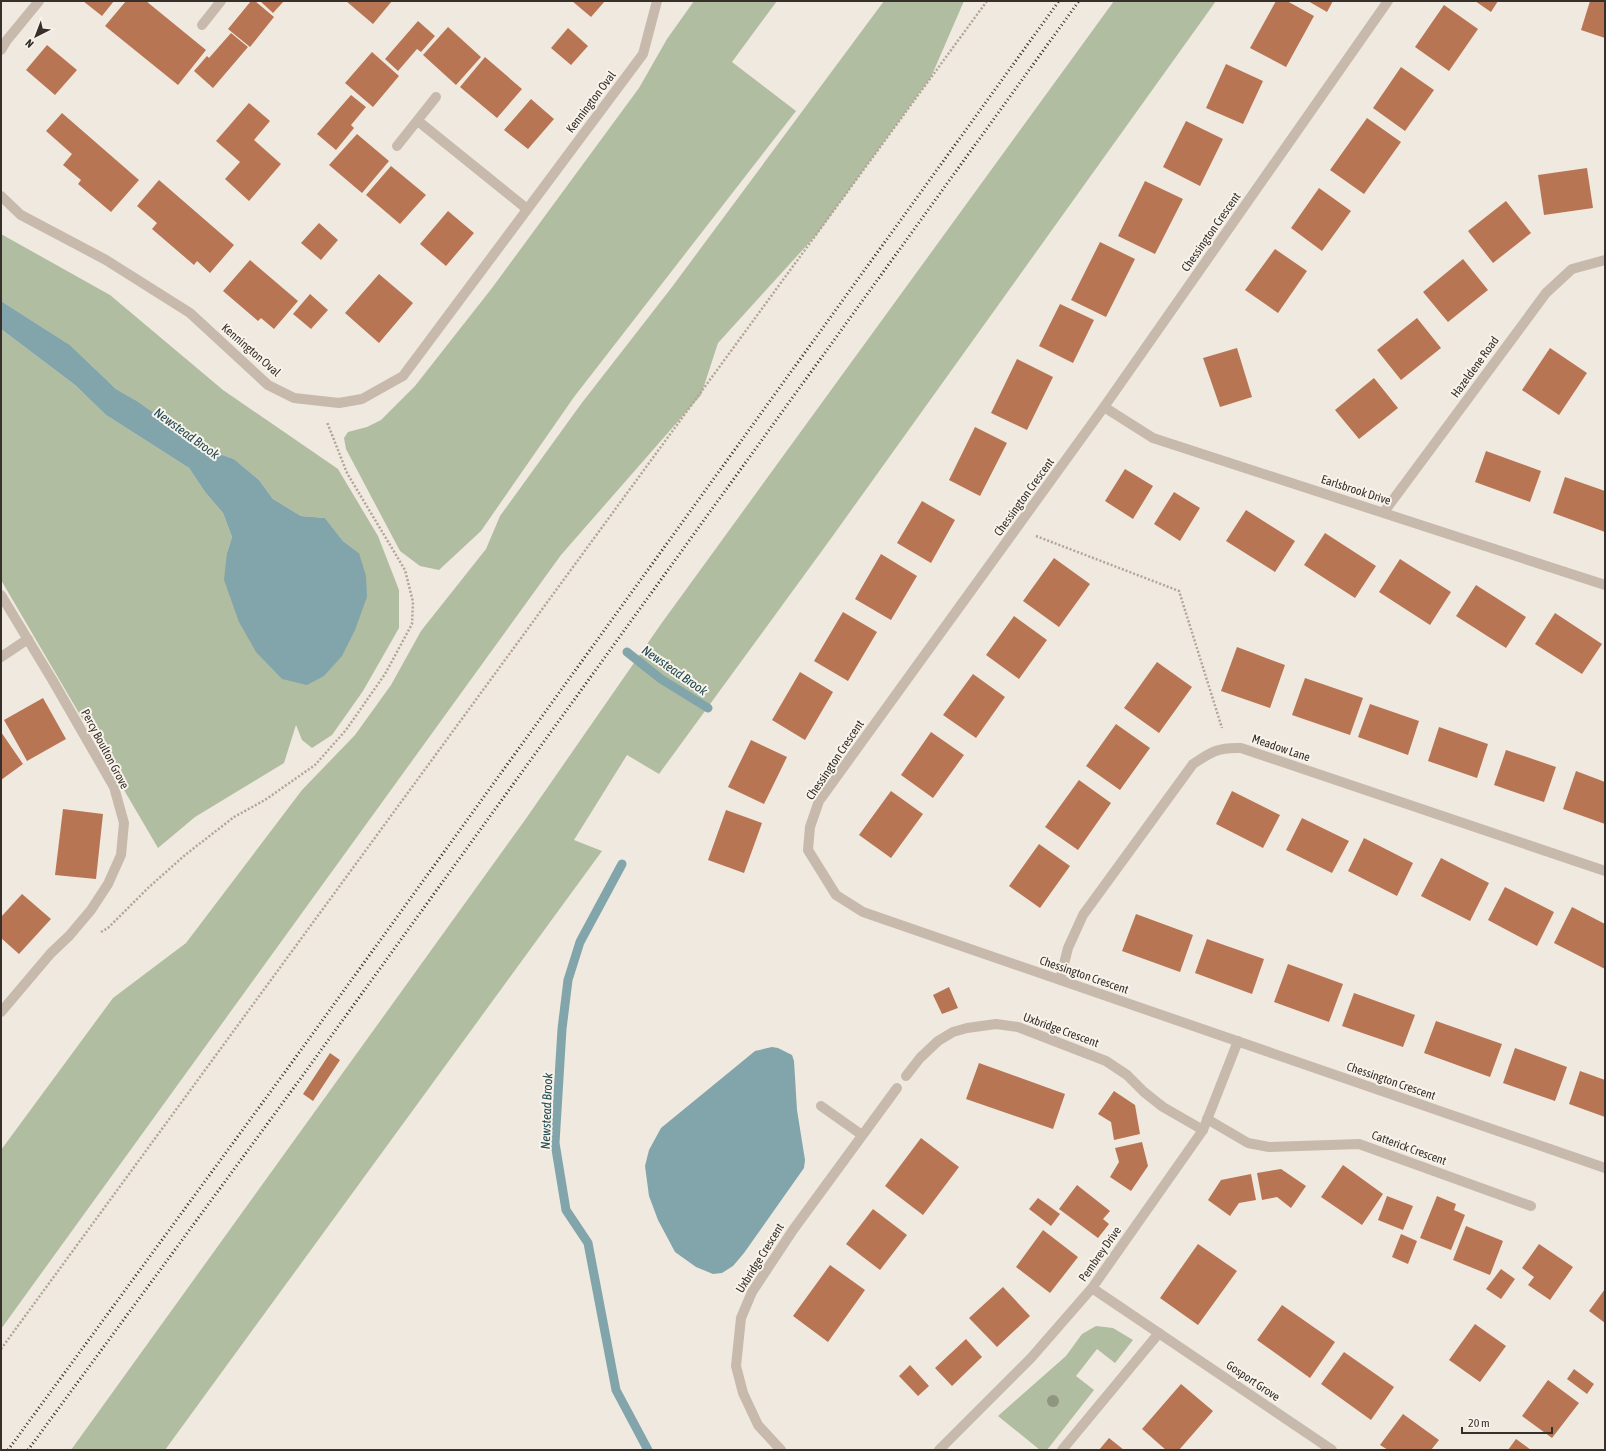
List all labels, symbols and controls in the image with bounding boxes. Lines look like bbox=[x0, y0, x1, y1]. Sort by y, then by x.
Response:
north arrow bbox=[16, 16, 56, 56]
text: N bbox=[23, 37, 36, 50]
street label: Kennington Oval bbox=[563, 68, 619, 136]
street label: Chessington Crescent bbox=[1179, 189, 1244, 274]
street label: Kennington Oval bbox=[219, 321, 284, 380]
street label: Hazeldene Road bbox=[1448, 334, 1502, 400]
water label: Newstead Brook bbox=[151, 405, 222, 462]
street label: Chessington Crescent bbox=[991, 455, 1057, 539]
street label: Earlsbrook Drive bbox=[1319, 472, 1393, 508]
water label: Newstead Brook bbox=[639, 642, 711, 699]
street label: Percy Boulton Grove bbox=[78, 707, 132, 791]
street label: Chessington Crescent bbox=[803, 717, 867, 803]
street label: Meadow Lane bbox=[1250, 732, 1312, 764]
street label: Chessington Crescent bbox=[1038, 953, 1131, 997]
street label: Uxbridge Crescent bbox=[1021, 1010, 1101, 1050]
street label: Chessington Crescent bbox=[1345, 1059, 1438, 1103]
water label: Newstead Brook bbox=[538, 1072, 555, 1150]
street label: Catterick Crescent bbox=[1370, 1128, 1449, 1168]
street label: Uxbridge Crescent bbox=[733, 1220, 787, 1295]
street label: Pembrey Drive bbox=[1076, 1224, 1124, 1284]
street label: Gosport Grove bbox=[1223, 1358, 1283, 1404]
scale bar bbox=[1462, 1409, 1552, 1435]
text: 20 m bbox=[1468, 1416, 1490, 1430]

